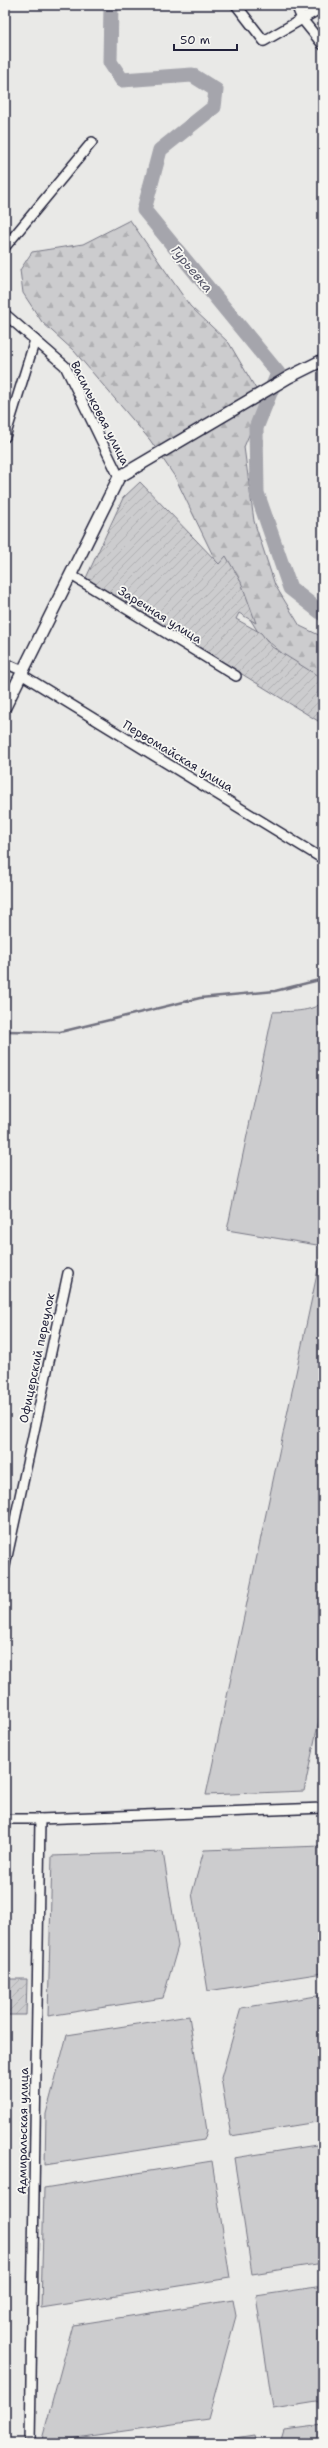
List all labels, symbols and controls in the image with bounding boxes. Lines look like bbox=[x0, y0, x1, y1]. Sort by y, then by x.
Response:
scale bar bbox=[174, 26, 237, 52]
text: 50 m bbox=[180, 32, 210, 48]
water label: Гурьевка bbox=[167, 242, 217, 296]
street label: Васильковая улица bbox=[67, 358, 133, 468]
street label: Заречная улица bbox=[115, 583, 205, 647]
street label: Первомайская улица bbox=[120, 717, 237, 796]
street label: Офицерский переулок bbox=[15, 1291, 59, 1425]
street label: Адмиральская улица bbox=[14, 2067, 32, 2195]

